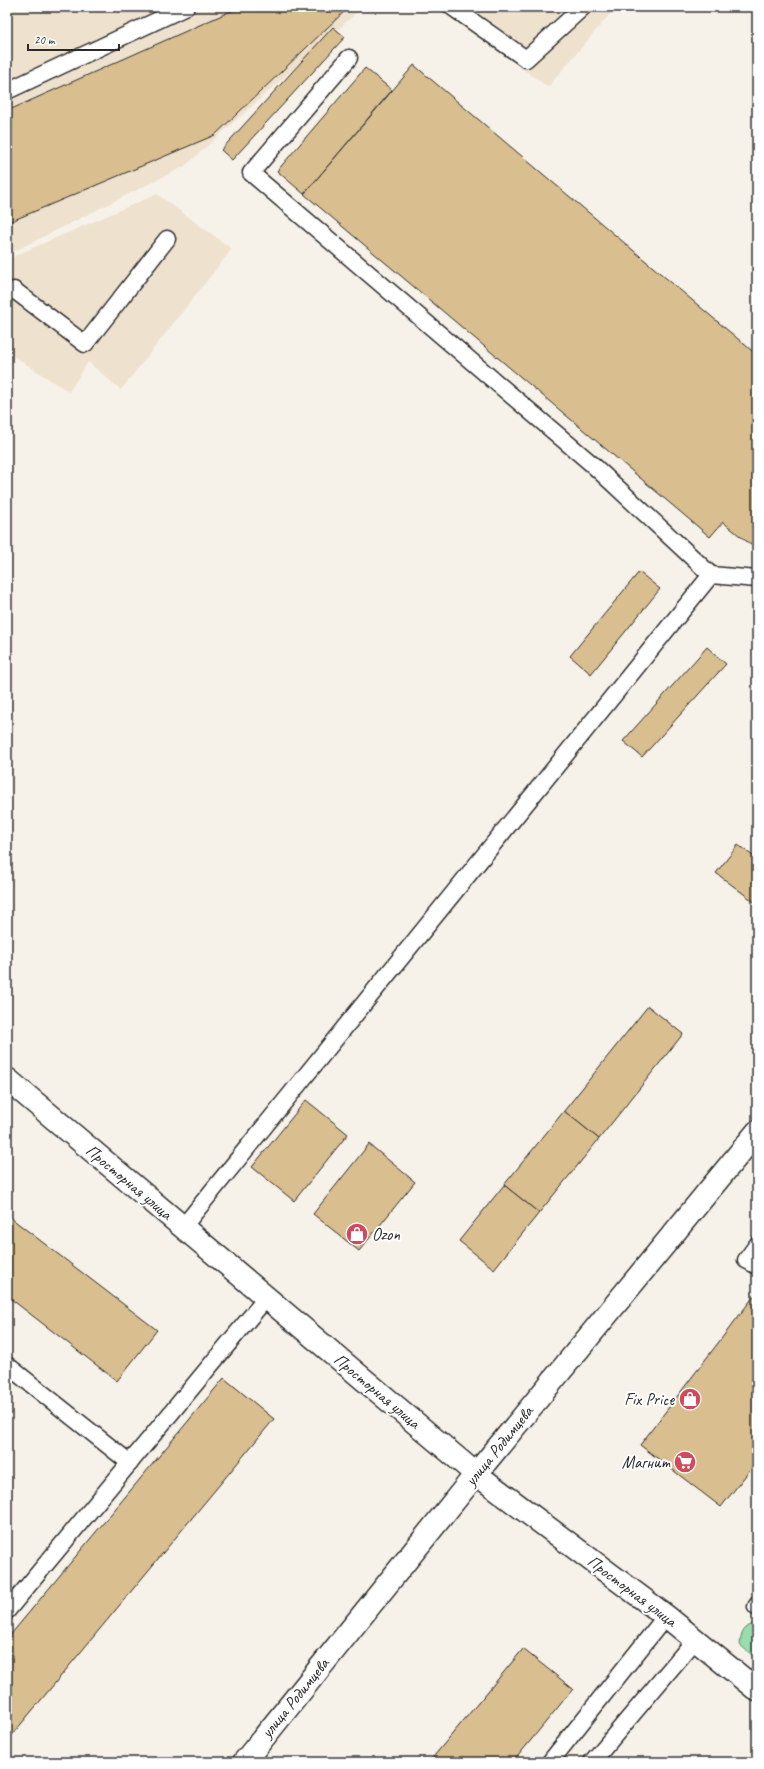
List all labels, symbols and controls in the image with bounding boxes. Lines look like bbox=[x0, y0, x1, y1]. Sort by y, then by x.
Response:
scale bar bbox=[28, 26, 119, 52]
text: 20 m bbox=[34, 32, 56, 48]
street label: Просторная улица bbox=[81, 1140, 178, 1225]
shop icon: Ozon bbox=[344, 1221, 370, 1247]
place label: Ozon bbox=[372, 1224, 400, 1245]
street label: Просторная улица bbox=[329, 1349, 426, 1434]
shop icon: Fix Price bbox=[677, 1386, 703, 1412]
place label: Fix Price bbox=[624, 1389, 675, 1410]
street label: улица Родимцева bbox=[460, 1401, 539, 1491]
supermarket icon: Магнит bbox=[672, 1449, 698, 1475]
place label: Магнит bbox=[622, 1452, 670, 1473]
street label: Просторная улица bbox=[583, 1551, 682, 1632]
street label: улица Родимцева bbox=[256, 1653, 335, 1743]

